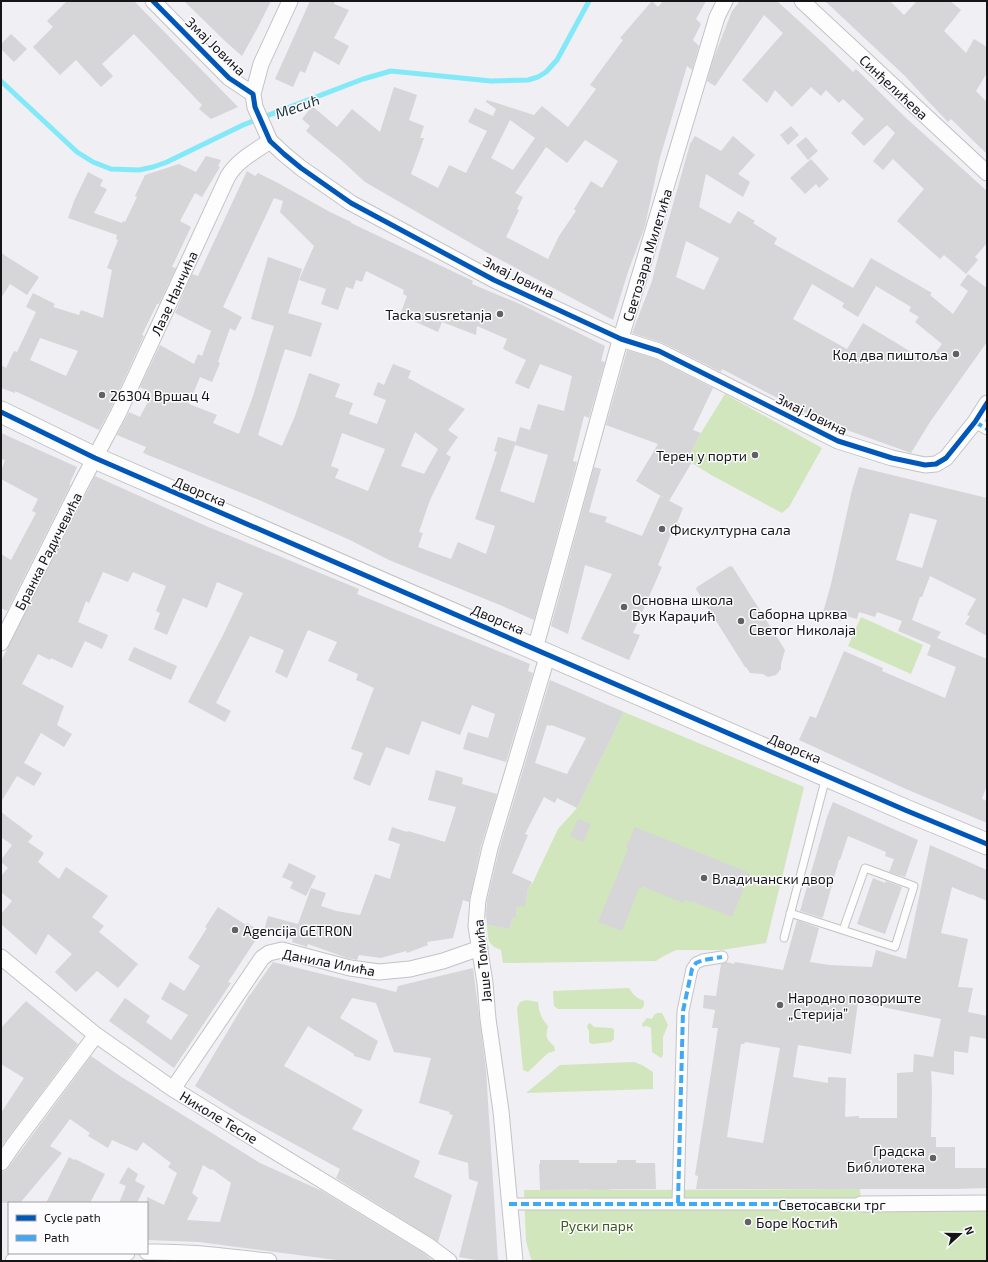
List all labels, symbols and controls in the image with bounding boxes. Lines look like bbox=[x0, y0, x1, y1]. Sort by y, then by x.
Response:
street label: Змај Јовина bbox=[182, 13, 250, 79]
street label: Синђелићева bbox=[856, 51, 932, 123]
water label: Месић bbox=[272, 90, 322, 122]
street label: Светозара Милетића bbox=[619, 187, 675, 323]
street label: Лазе Нанчића bbox=[147, 248, 201, 338]
street label: Змај Јовина bbox=[481, 252, 557, 302]
place label: Tacka susretanja bbox=[385, 306, 492, 323]
marker: Tacka susretanja bbox=[495, 309, 505, 319]
place label: Код два пиштоља bbox=[833, 346, 948, 363]
marker: Код два пиштоља bbox=[951, 349, 961, 359]
place label: 26304 Вршац 4 bbox=[110, 387, 210, 404]
street label: Змај Јовина bbox=[774, 389, 850, 439]
marker: 26304 Вршац 4 bbox=[97, 390, 107, 400]
place label: Терен у порти bbox=[656, 447, 747, 464]
marker: Терен у порти bbox=[750, 450, 760, 460]
street label: Дворска bbox=[171, 472, 229, 510]
street label: Бранка Радичевића bbox=[11, 489, 85, 613]
place label: Фискултурна сала bbox=[670, 521, 791, 538]
marker: Фискултурна сала bbox=[657, 524, 667, 534]
place label: Основна школа Вук Караџић bbox=[632, 591, 733, 624]
street label: Дворска bbox=[469, 600, 527, 638]
marker: Основна школа Вук Караџић bbox=[619, 602, 629, 612]
place label: Саборна црква Светог Николаја bbox=[749, 605, 856, 638]
marker: Саборна црква Светог Николаја bbox=[736, 616, 746, 626]
street label: Дворска bbox=[766, 729, 824, 767]
place label: Владичански двор bbox=[712, 870, 834, 887]
marker: Владичански двор bbox=[699, 873, 709, 883]
street label: Јаше Томића bbox=[469, 919, 495, 1003]
place label: Agencija GETRON bbox=[243, 922, 352, 939]
marker: Agencija GETRON bbox=[230, 925, 240, 935]
street label: Данила Илића bbox=[281, 945, 377, 979]
place label: Народно позориште „Стерија” bbox=[788, 989, 921, 1022]
marker: Народно позориште „Стерија” bbox=[775, 1000, 785, 1010]
street label: Николе Тесле bbox=[177, 1087, 261, 1147]
place label: Градска Библиотека bbox=[847, 1142, 925, 1175]
marker: Градска Библиотека bbox=[928, 1153, 938, 1163]
street label: Светосавски трг bbox=[778, 1196, 886, 1213]
legend bbox=[8, 1202, 148, 1254]
text: Cycle path bbox=[44, 1210, 101, 1224]
place label: Боре Костић bbox=[756, 1214, 838, 1231]
north arrow bbox=[940, 1214, 980, 1254]
park label: Руски парк bbox=[561, 1217, 634, 1234]
marker: Боре Костић bbox=[743, 1217, 753, 1227]
text: N bbox=[962, 1224, 977, 1236]
text: Path bbox=[44, 1230, 69, 1244]

